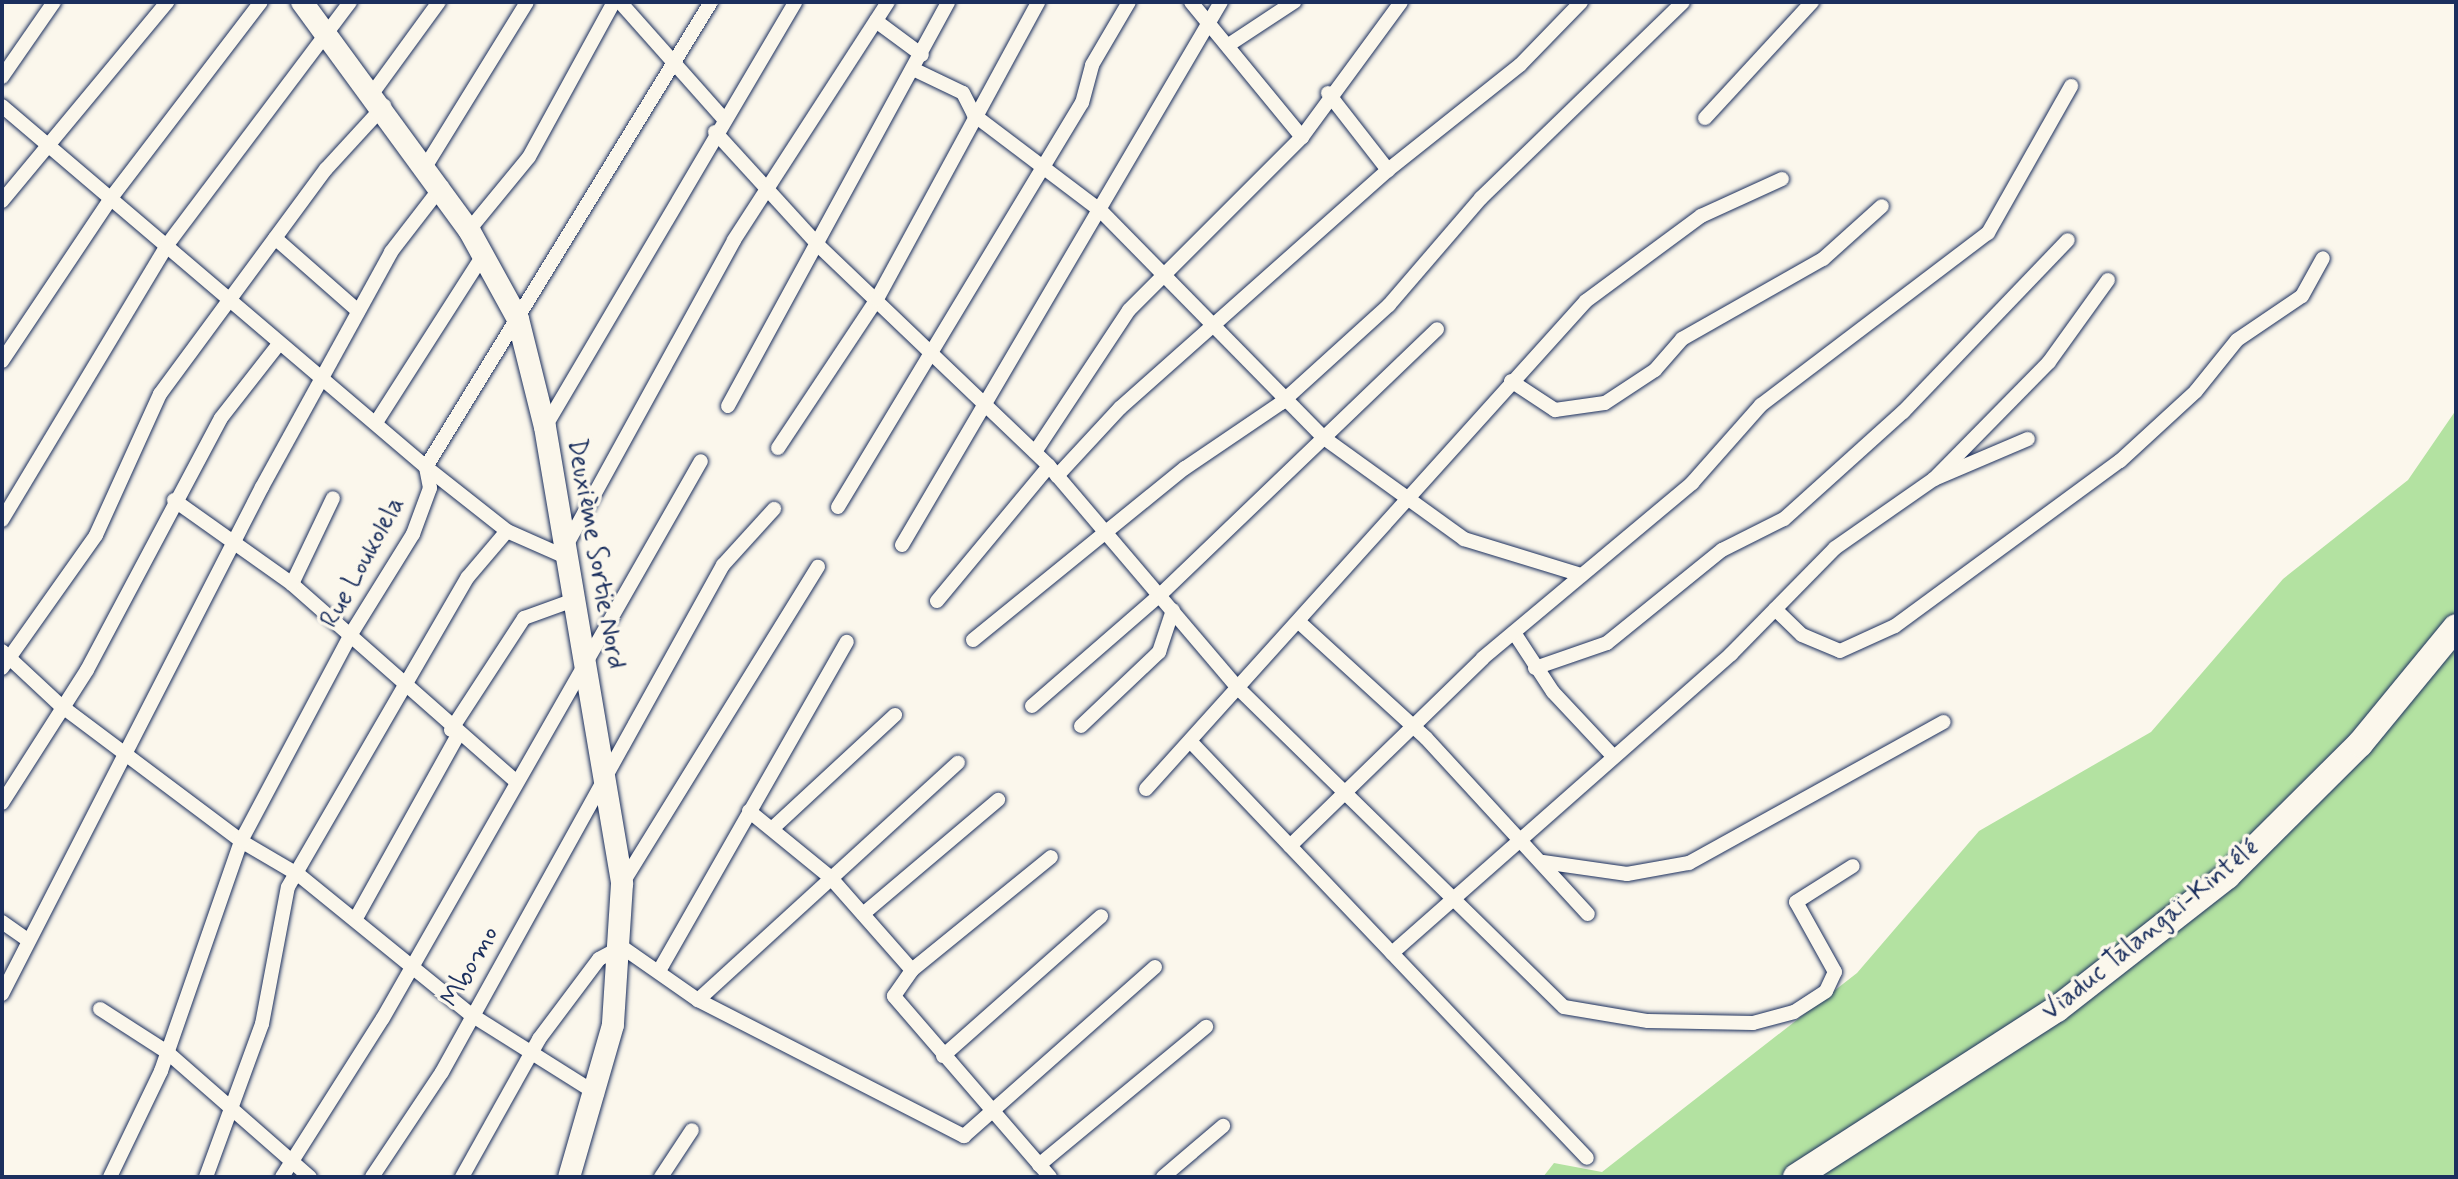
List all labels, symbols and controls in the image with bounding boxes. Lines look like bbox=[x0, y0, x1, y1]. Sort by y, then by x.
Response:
street label: Deuxième Sortie Nord bbox=[559, 436, 631, 672]
street label: Rue Loukolela bbox=[316, 493, 412, 633]
street label: Viaduc Talangaï-Kintélé bbox=[2036, 834, 2266, 1028]
street label: Mbomo bbox=[435, 921, 507, 1013]

